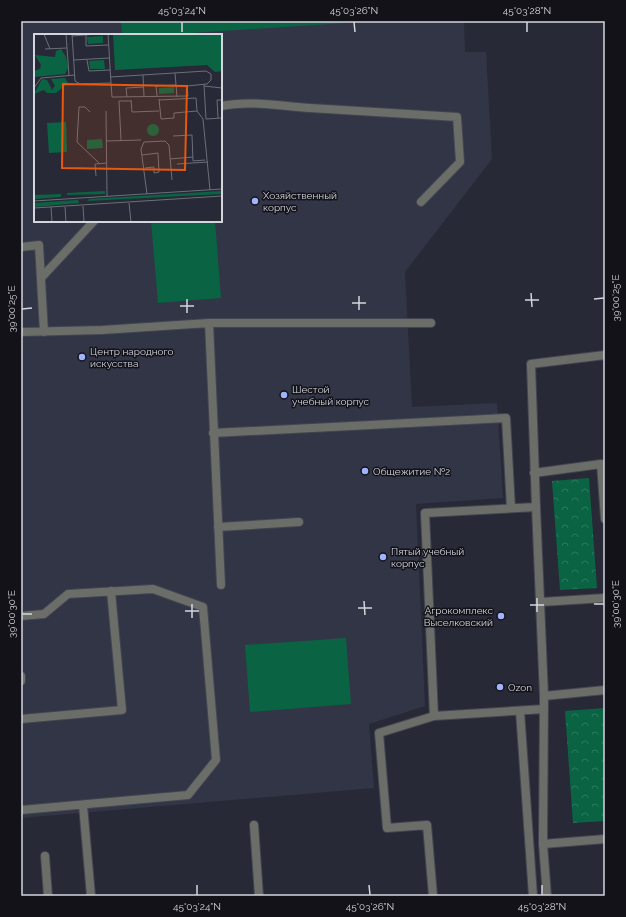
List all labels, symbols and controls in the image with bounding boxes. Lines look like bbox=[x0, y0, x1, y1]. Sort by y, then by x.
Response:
text: 45°03'24"N bbox=[158, 5, 206, 16]
text: 45°03'26"N bbox=[330, 5, 378, 16]
text: 45°03'28"N bbox=[503, 5, 551, 16]
inset map bbox=[34, 34, 222, 222]
place label: Хозяйственный корпус bbox=[263, 190, 337, 213]
marker: Хозяйственный корпус bbox=[250, 196, 260, 206]
text: 39°00'25"E bbox=[610, 274, 621, 322]
text: 39°00'25"E bbox=[6, 285, 17, 333]
place label: Центр народного искусства bbox=[90, 346, 174, 369]
marker: Центр народного искусства bbox=[77, 352, 87, 362]
place label: Шестой учебный корпус bbox=[292, 384, 370, 407]
marker: Шестой учебный корпус bbox=[279, 390, 289, 400]
marker: Общежитие №2 bbox=[360, 466, 370, 476]
place label: Общежитие №2 bbox=[373, 466, 450, 477]
place label: Пятый учебный корпус bbox=[391, 546, 464, 569]
marker: Пятый учебный корпус bbox=[378, 552, 388, 562]
text: 39°00'30"E bbox=[610, 580, 621, 628]
text: 39°00'30"E bbox=[6, 590, 17, 638]
place label: Агрокомплекс Выселковский bbox=[424, 605, 494, 628]
marker: Агрокомплекс Выселковский bbox=[496, 611, 506, 621]
marker: Ozon bbox=[495, 682, 505, 692]
place label: Ozon bbox=[508, 682, 532, 693]
text: 45°03'24"N bbox=[173, 901, 221, 912]
text: 45°03'26"N bbox=[346, 901, 394, 912]
text: 45°03'28"N bbox=[518, 901, 566, 912]

